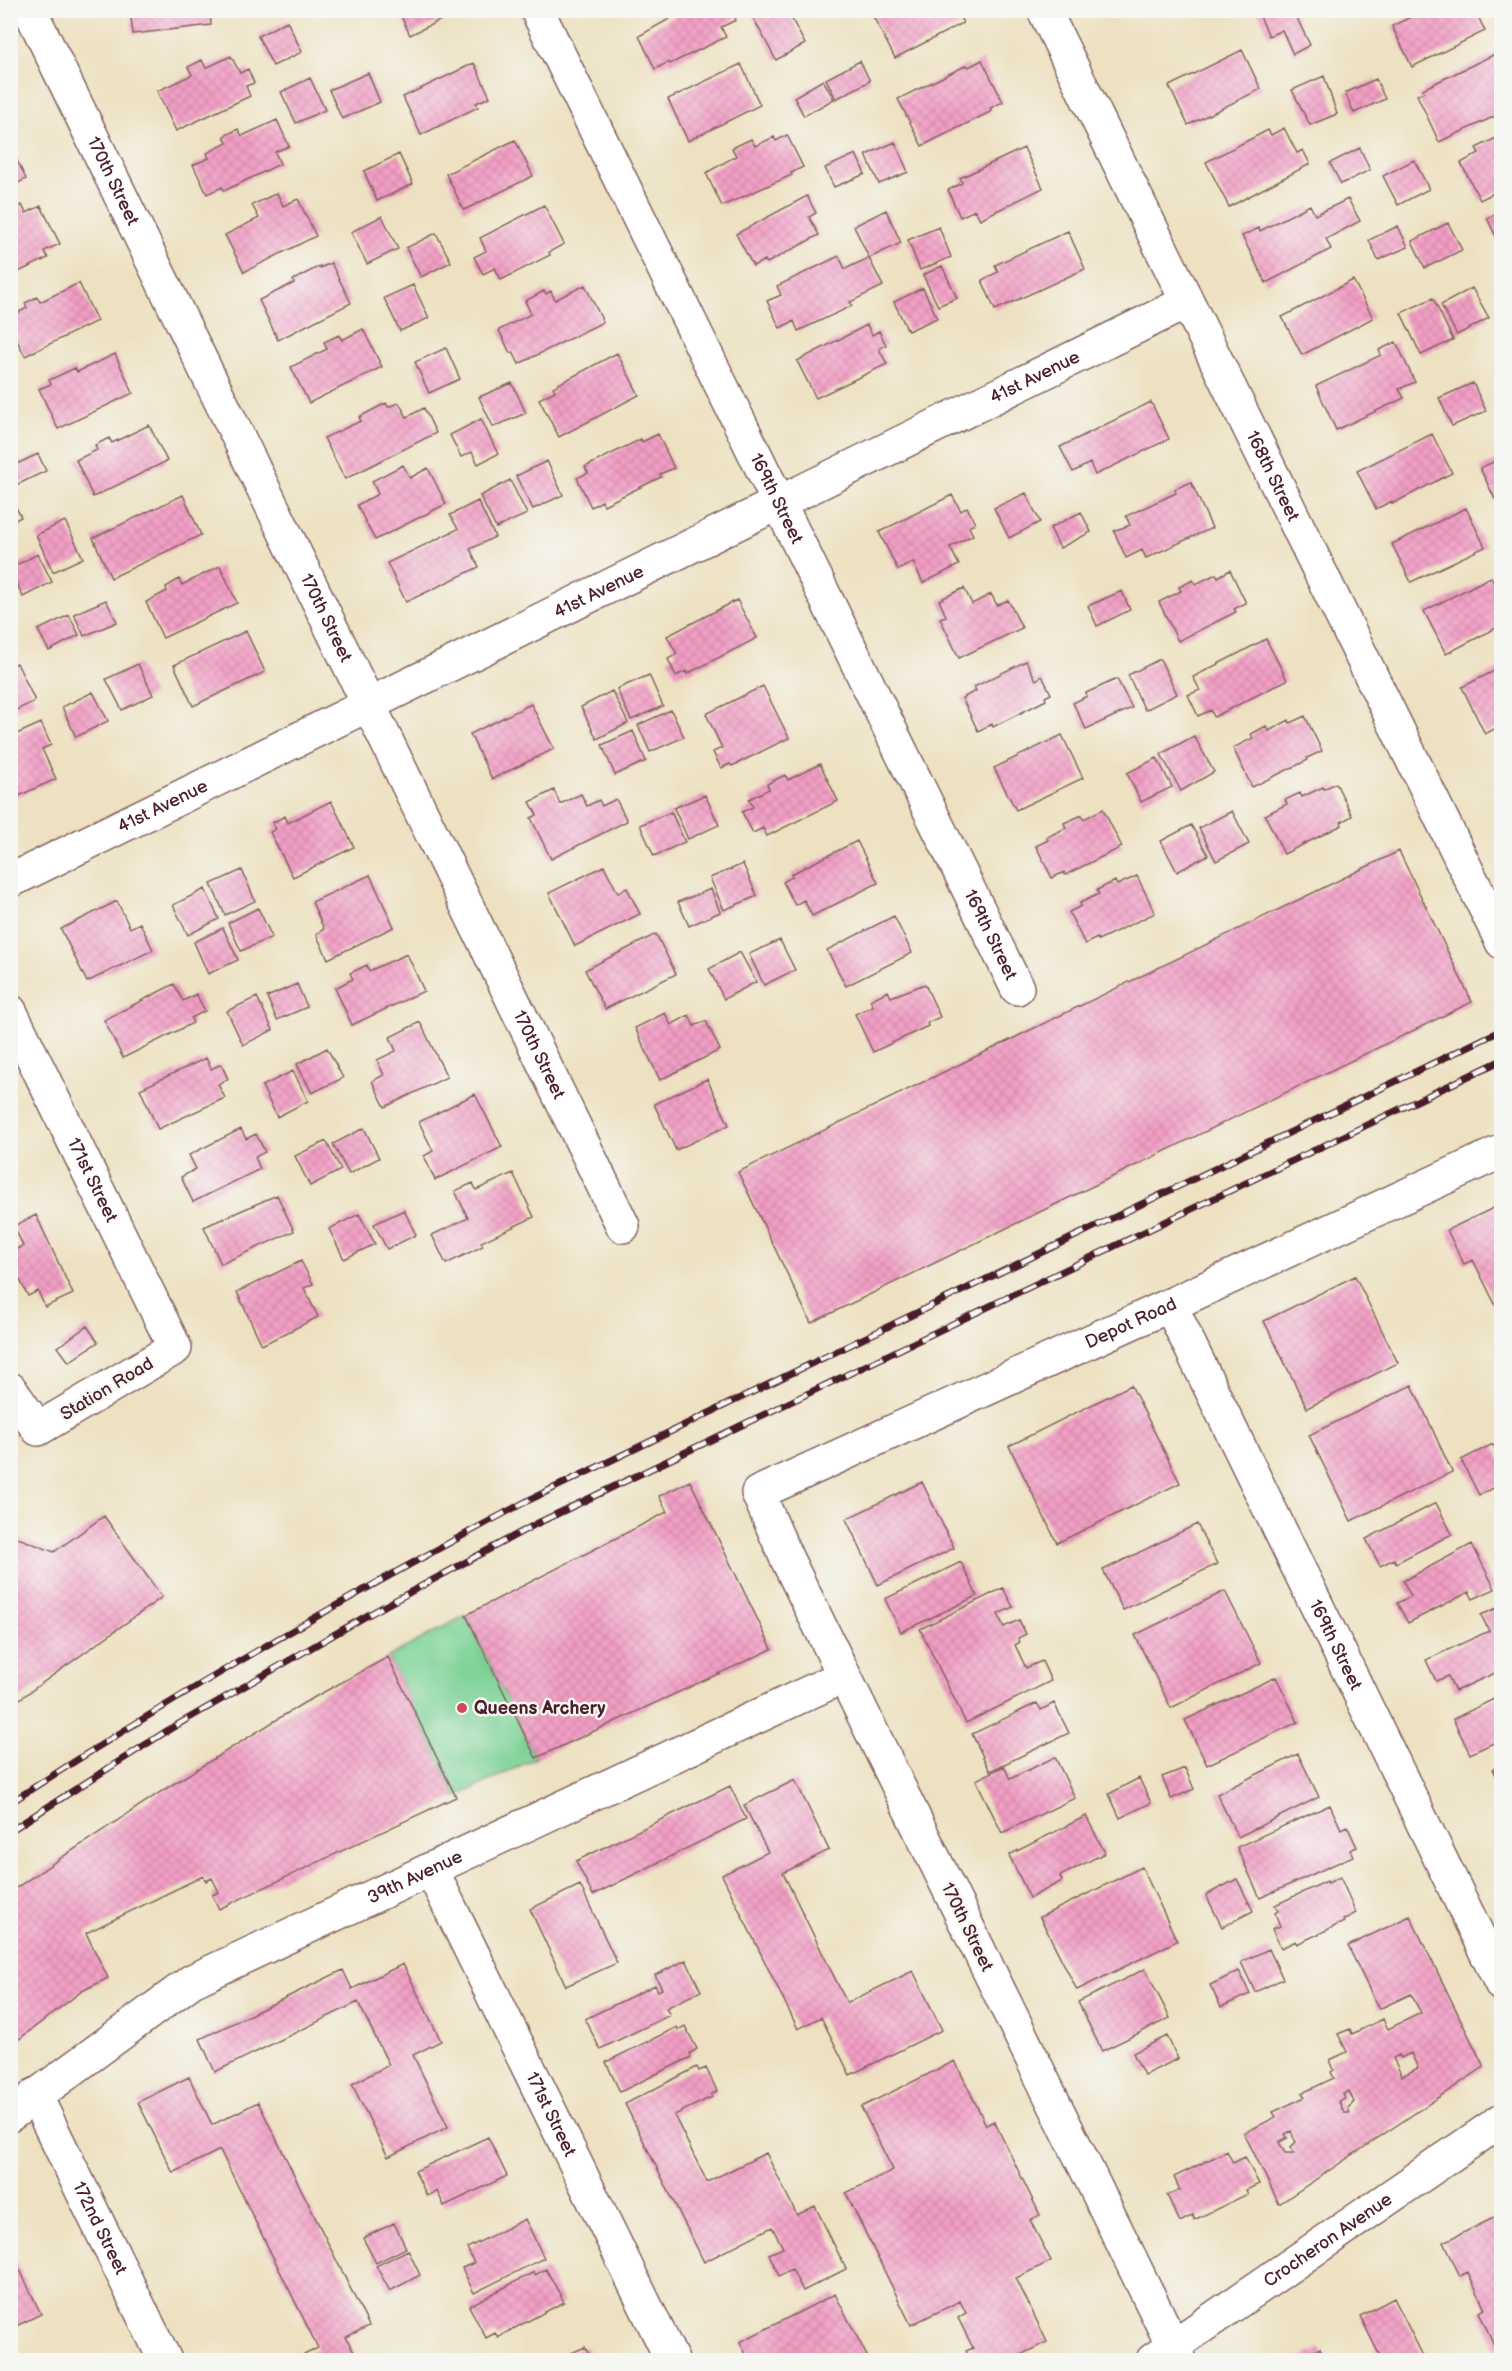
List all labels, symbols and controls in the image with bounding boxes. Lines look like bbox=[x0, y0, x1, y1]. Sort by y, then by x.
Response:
street label: 170th Street bbox=[83, 133, 144, 229]
street label: 41st Avenue bbox=[986, 346, 1083, 408]
street label: 168th Street bbox=[1242, 427, 1304, 525]
street label: 169th Street bbox=[746, 450, 808, 547]
street label: 41st Avenue bbox=[550, 560, 647, 622]
street label: 170th Street bbox=[296, 570, 357, 666]
street label: 41st Avenue bbox=[114, 775, 211, 837]
street label: 169th Street bbox=[960, 886, 1022, 984]
street label: 170th Street bbox=[509, 1007, 570, 1103]
street label: 171st Street bbox=[63, 1134, 122, 1226]
street label: Depot Road bbox=[1082, 1293, 1180, 1353]
street label: Station Road bbox=[57, 1353, 157, 1425]
street label: 169th Street bbox=[1305, 1596, 1367, 1694]
place label: Queens Archery bbox=[474, 1698, 606, 1719]
marker: Queens Archery bbox=[455, 1701, 469, 1715]
street label: 39th Avenue bbox=[364, 1845, 466, 1908]
street label: 170th Street bbox=[937, 1879, 998, 1975]
street label: 171st Street bbox=[522, 2069, 581, 2160]
street label: 172nd Street bbox=[69, 2178, 132, 2278]
street label: Crocheron Avenue bbox=[1259, 2188, 1396, 2291]

